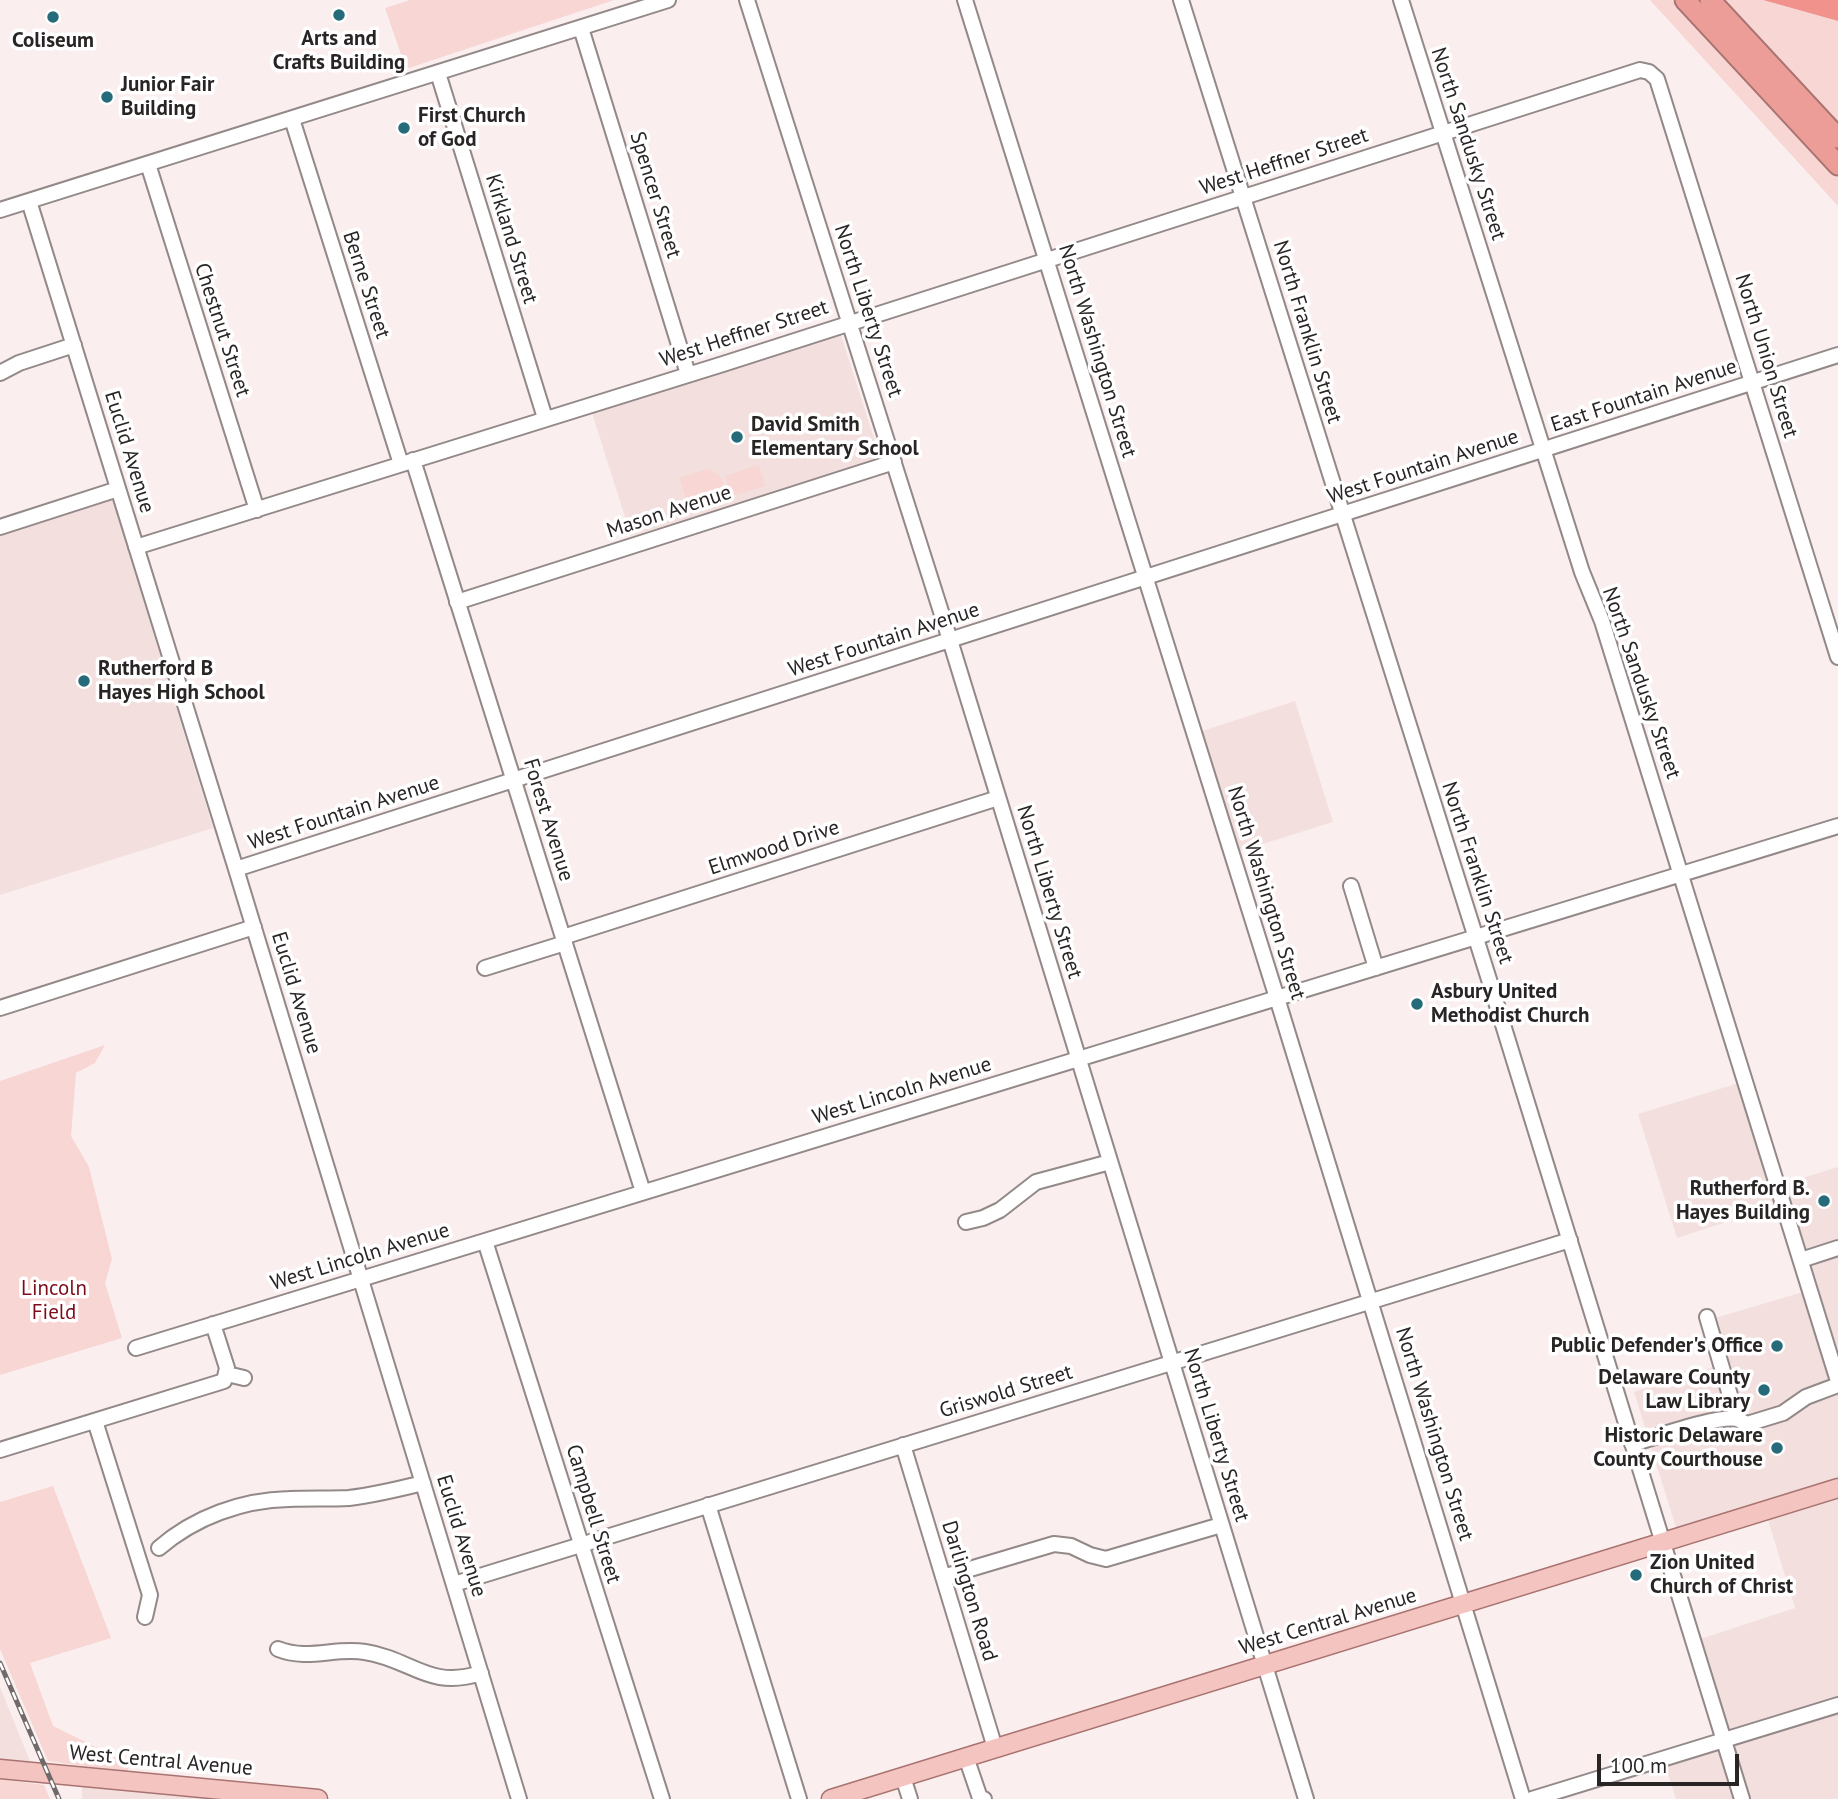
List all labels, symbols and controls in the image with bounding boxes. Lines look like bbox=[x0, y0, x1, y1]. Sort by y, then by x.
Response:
marker: Arts and Crafts Building bbox=[331, 7, 347, 23]
marker: Coliseum bbox=[45, 9, 61, 25]
place label: Arts and Crafts Building bbox=[273, 26, 405, 76]
place label: Coliseum bbox=[12, 28, 94, 54]
street label: North Sandusky Street bbox=[1425, 45, 1511, 243]
place label: Junior Fair Building bbox=[121, 72, 214, 122]
marker: Junior Fair Building bbox=[99, 89, 115, 105]
place label: First Church of God bbox=[418, 103, 526, 153]
marker: First Church of God bbox=[396, 120, 412, 136]
street label: West Heffner Street bbox=[1197, 123, 1371, 201]
street label: Spencer Street bbox=[624, 129, 686, 261]
street label: Kirkland Street bbox=[479, 171, 543, 307]
street label: North Liberty Street bbox=[828, 222, 908, 400]
street label: Berne Street bbox=[337, 228, 395, 342]
street label: North Franklin Street bbox=[1267, 238, 1347, 426]
street label: North Washington Street bbox=[1053, 241, 1141, 461]
street label: Chestnut Street bbox=[188, 260, 256, 400]
street label: North Union Street bbox=[1729, 271, 1803, 441]
street label: West Heffner Street bbox=[657, 295, 831, 373]
street label: East Fountain Avenue bbox=[1548, 354, 1740, 438]
street label: Euclid Avenue bbox=[98, 388, 160, 516]
place label: David Smith Elementary School bbox=[751, 412, 919, 462]
street label: West Fountain Avenue bbox=[1324, 424, 1522, 510]
marker: David Smith Elementary School bbox=[729, 429, 745, 445]
street label: Mason Avenue bbox=[603, 480, 735, 544]
street label: North Sandusky Street bbox=[1596, 584, 1686, 782]
street label: West Fountain Avenue bbox=[785, 597, 983, 683]
place label: Rutherford B Hayes High School bbox=[98, 656, 265, 706]
marker: Rutherford B Hayes High School bbox=[76, 673, 92, 689]
street label: Forest Avenue bbox=[517, 756, 579, 884]
street label: West Fountain Avenue bbox=[245, 770, 443, 856]
street label: North Franklin Street bbox=[1436, 779, 1518, 967]
street label: North Washington Street bbox=[1222, 783, 1310, 1003]
street label: North Liberty Street bbox=[1011, 802, 1087, 982]
street label: Elmwood Drive bbox=[705, 815, 843, 881]
street label: Euclid Avenue bbox=[265, 929, 327, 1057]
place label: Asbury United Methodist Church bbox=[1431, 979, 1589, 1029]
marker: Asbury United Methodist Church bbox=[1409, 996, 1425, 1012]
street label: West Lincoln Avenue bbox=[809, 1052, 995, 1130]
place label: Rutherford B. Hayes Building bbox=[1676, 1176, 1810, 1226]
marker: Rutherford B. Hayes Building bbox=[1816, 1193, 1832, 1209]
street label: West Lincoln Avenue bbox=[267, 1218, 453, 1296]
park label: Lincoln Field bbox=[21, 1276, 87, 1326]
street label: North Washington Street bbox=[1390, 1324, 1478, 1544]
place label: Public Defender's Office bbox=[1551, 1333, 1763, 1359]
marker: Public Defender's Office bbox=[1769, 1338, 1785, 1354]
street label: North Liberty Street bbox=[1178, 1345, 1254, 1525]
street label: Griswold Street bbox=[937, 1360, 1075, 1424]
place label: Delaware County Law Library bbox=[1598, 1365, 1750, 1415]
marker: Delaware County Law Library bbox=[1756, 1382, 1772, 1398]
place label: Historic Delaware County Courthouse bbox=[1593, 1423, 1763, 1473]
marker: Historic Delaware County Courthouse bbox=[1769, 1440, 1785, 1456]
street label: Campbell Street bbox=[560, 1441, 626, 1587]
street label: Euclid Avenue bbox=[430, 1472, 492, 1600]
street label: Darlington Road bbox=[936, 1518, 1002, 1664]
place label: Zion United Church of Christ bbox=[1650, 1550, 1793, 1600]
marker: Zion United Church of Christ bbox=[1628, 1567, 1644, 1583]
street label: West Central Avenue bbox=[1236, 1583, 1420, 1661]
street label: West Central Avenue bbox=[68, 1740, 254, 1782]
scale bar bbox=[1600, 1740, 1742, 1784]
text: 100 m bbox=[1610, 1752, 1667, 1779]

